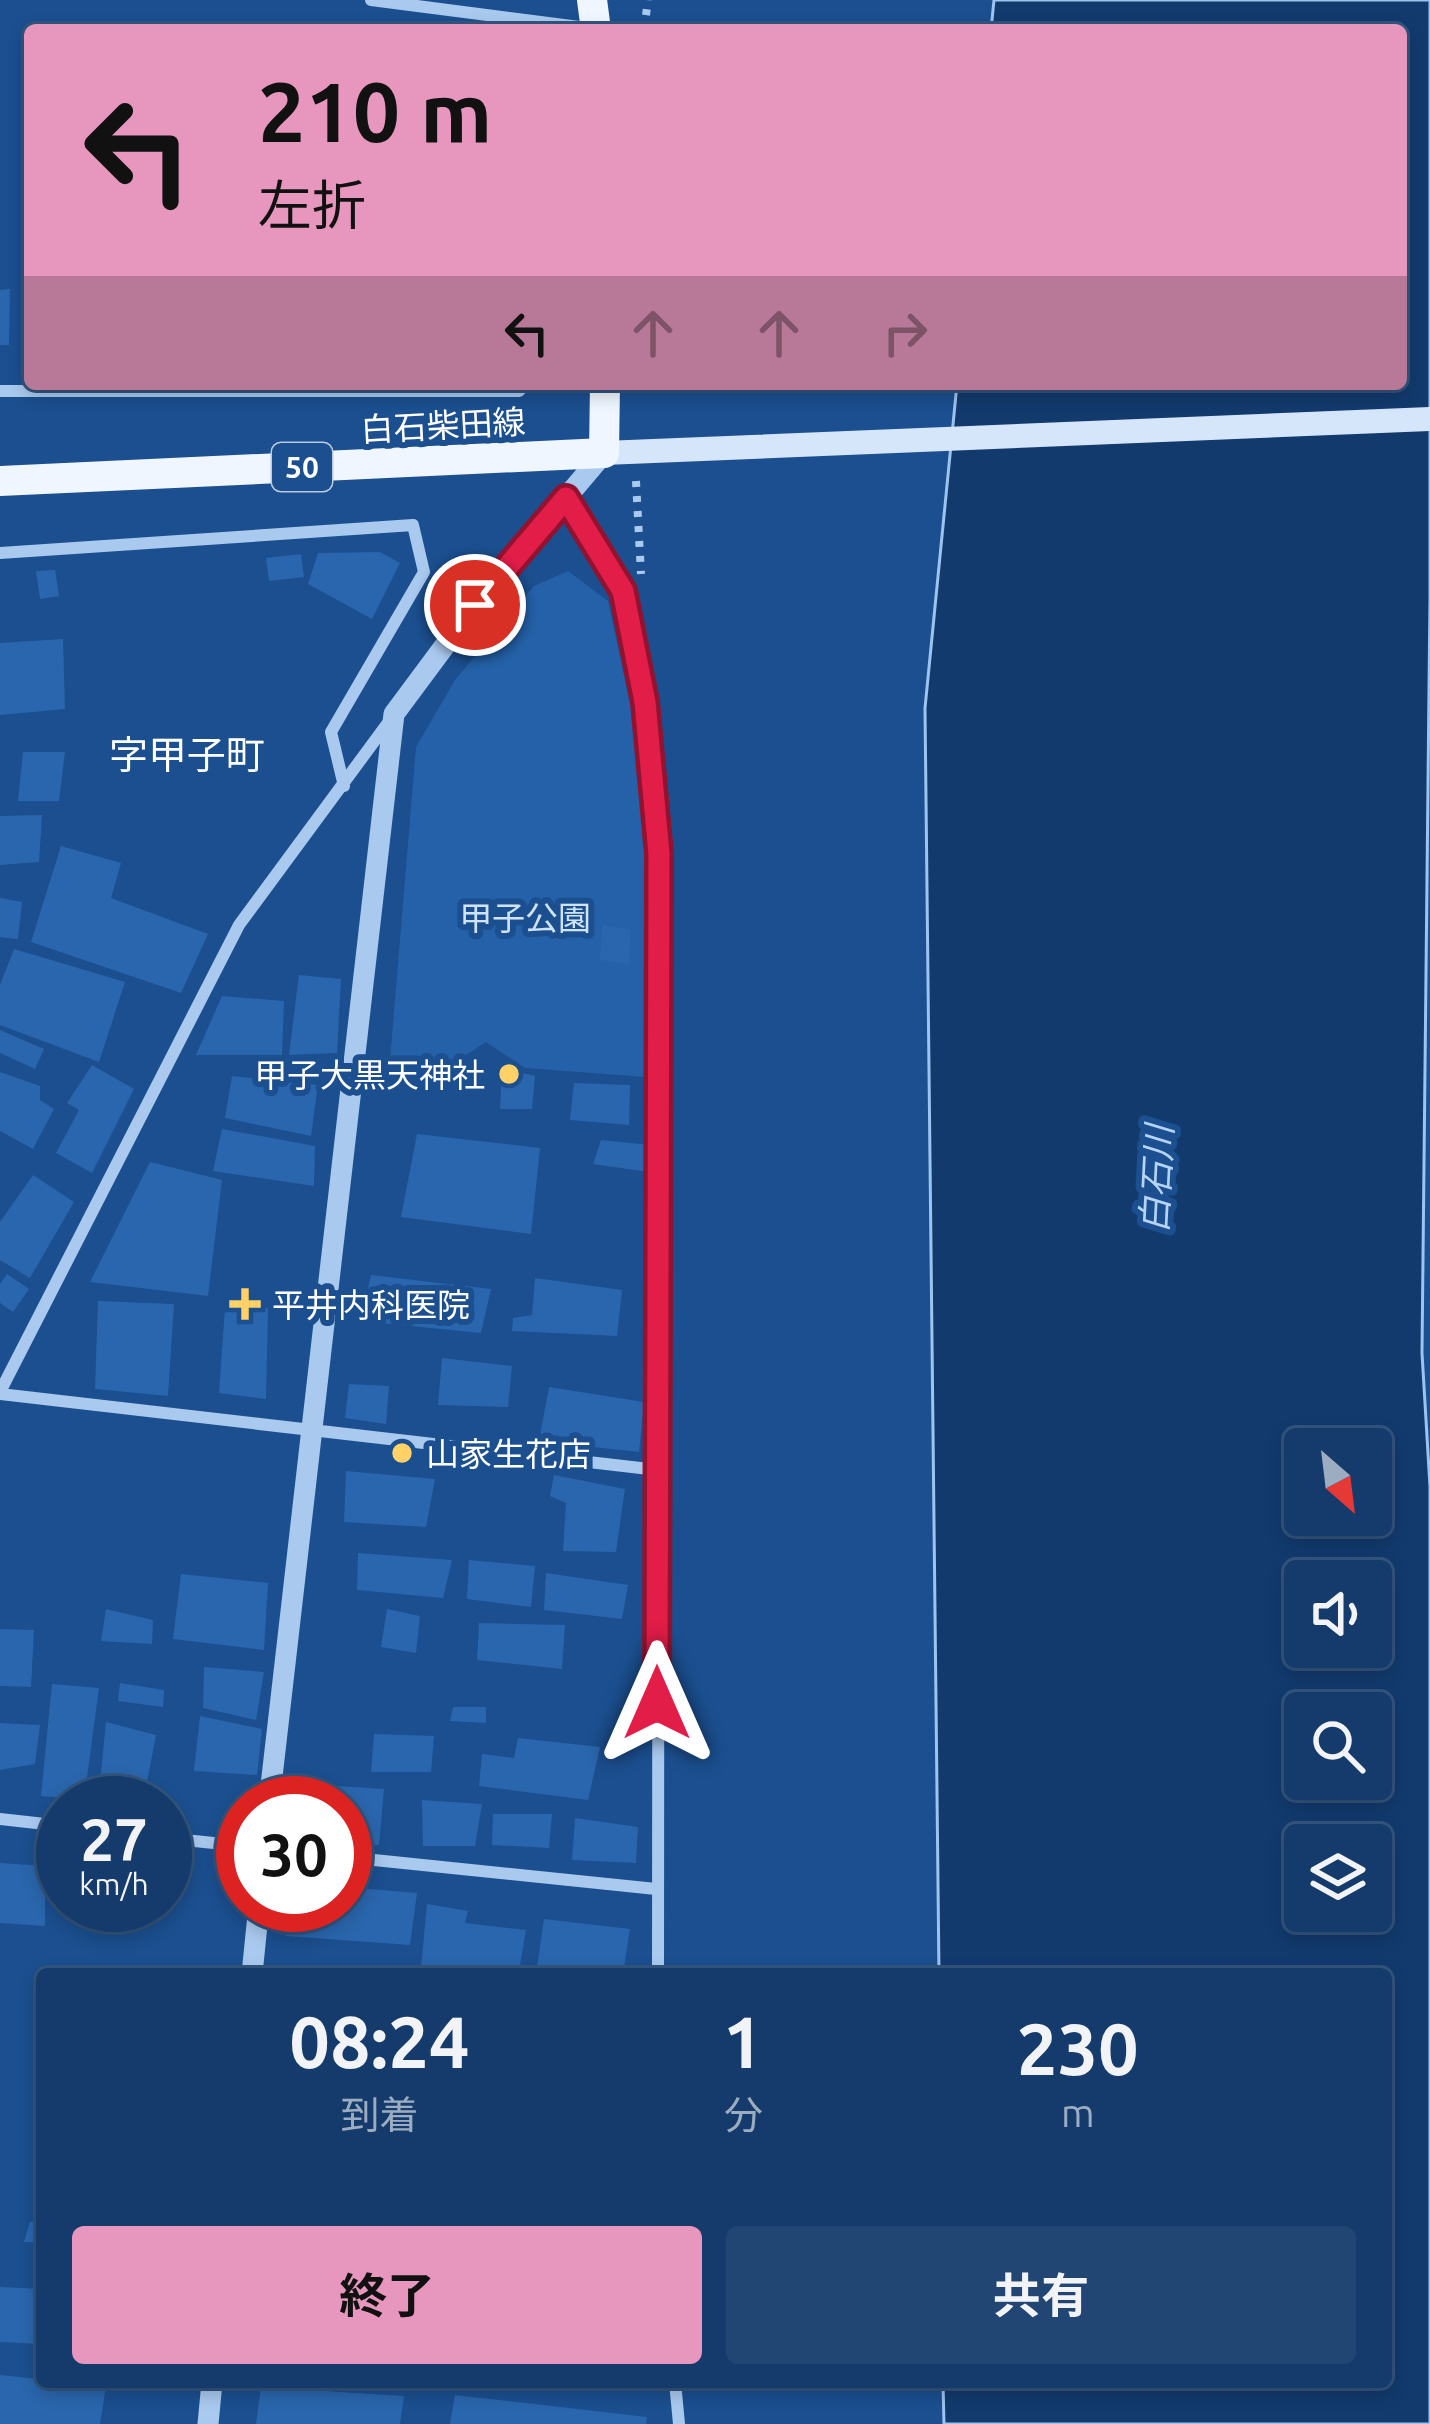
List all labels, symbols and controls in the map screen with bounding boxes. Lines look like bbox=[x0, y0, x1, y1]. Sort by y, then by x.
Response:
text: 210 m bbox=[258, 64, 492, 158]
icon: left bbox=[60, 72, 216, 228]
text: 左折 bbox=[258, 175, 366, 235]
icon: left bbox=[494, 300, 560, 366]
icon: ahead bbox=[620, 300, 686, 366]
icon: ahead bbox=[746, 300, 812, 366]
icon: right bbox=[872, 300, 938, 366]
street label: 白石柴田線 bbox=[360, 402, 526, 448]
road number: 50 bbox=[272, 443, 332, 491]
pin bbox=[424, 554, 526, 656]
icon: arrive bbox=[442, 572, 508, 638]
district label: 字甲子町 bbox=[109, 733, 265, 776]
park label: 甲子公園 bbox=[459, 899, 591, 936]
place label: 甲子大黒天神社 bbox=[254, 1056, 485, 1093]
marker: 甲子大黒天神社 bbox=[496, 1061, 522, 1087]
water label: 白石川 bbox=[1133, 1120, 1180, 1234]
place label: 平井内科医院 bbox=[272, 1286, 470, 1323]
marker: 平井内科医院 bbox=[229, 1288, 261, 1320]
north arrow bbox=[1284, 1428, 1392, 1536]
map controls bbox=[1284, 1428, 1392, 1932]
place label: 山家生花店 bbox=[426, 1435, 591, 1472]
marker: 山家生花店 bbox=[389, 1440, 415, 1466]
button: sound bbox=[1284, 1560, 1392, 1668]
position arrow bbox=[594, 1640, 720, 1766]
button: search bbox=[1284, 1692, 1392, 1800]
speed limit sign: 30 bbox=[216, 1776, 372, 1932]
text: 27 bbox=[80, 1805, 148, 1872]
button: layers bbox=[1284, 1824, 1392, 1932]
text: km/h bbox=[79, 1867, 149, 1901]
text: 08:24 bbox=[289, 2001, 470, 2082]
text: 1 bbox=[723, 2001, 763, 2082]
text: 230 bbox=[1017, 2008, 1139, 2089]
text: m bbox=[1061, 2091, 1095, 2134]
text: 到着 bbox=[340, 2093, 418, 2136]
text: 分 bbox=[724, 2093, 763, 2136]
button: 終了 bbox=[72, 2226, 702, 2364]
button: 共有 bbox=[726, 2226, 1356, 2364]

